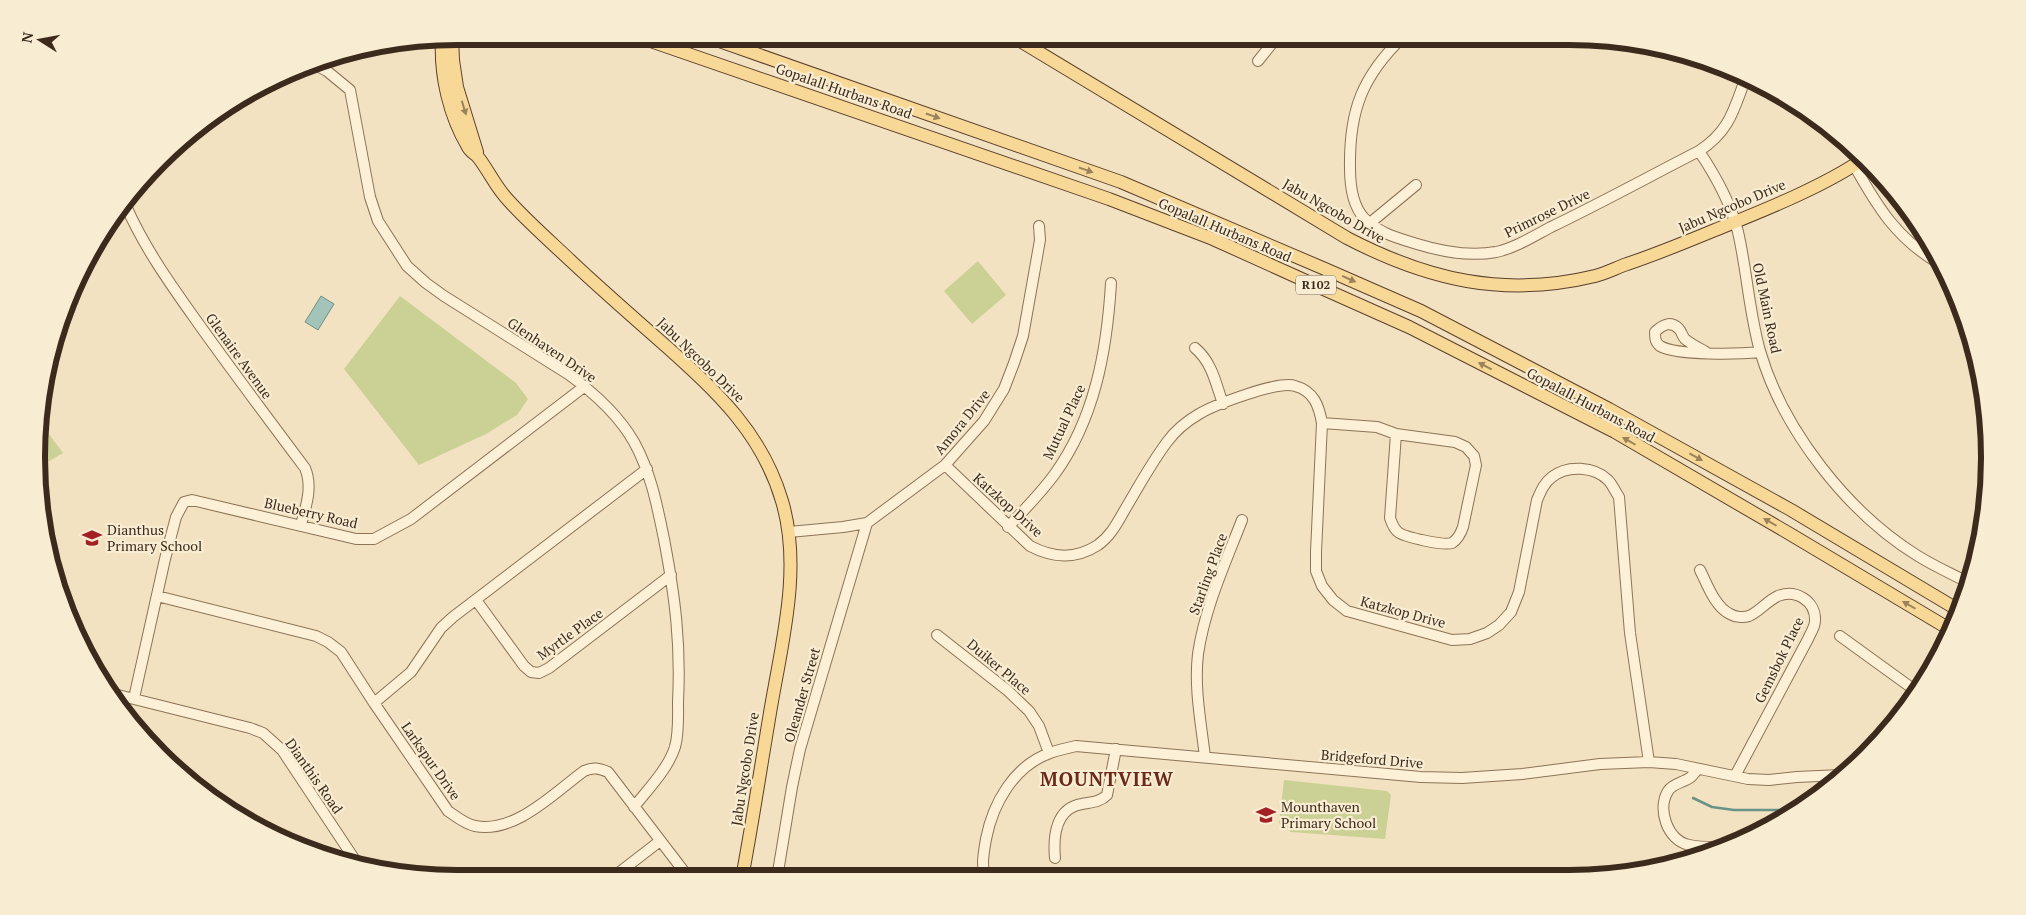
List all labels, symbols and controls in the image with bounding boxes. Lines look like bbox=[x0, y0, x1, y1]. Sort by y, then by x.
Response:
north arrow bbox=[15, 15, 65, 65]
text: N bbox=[16, 30, 37, 44]
street label: Gopalall Hurbans Road bbox=[774, 58, 915, 123]
one-way arrow bbox=[460, 101, 468, 116]
one-way arrow bbox=[925, 113, 940, 120]
one-way arrow bbox=[1079, 166, 1094, 174]
street label: Jabu Ngcobo Drive bbox=[1280, 174, 1389, 247]
street label: Jabu Ngcobo Drive bbox=[1675, 174, 1788, 237]
street label: Primrose Drive bbox=[1501, 184, 1593, 241]
street label: Gopalall Hurbans Road bbox=[1156, 193, 1295, 266]
street label: Old Main Road bbox=[1749, 261, 1786, 355]
road number: R102 bbox=[1296, 276, 1336, 294]
one-way arrow bbox=[1342, 276, 1356, 284]
street label: Glenaire Avenue bbox=[202, 309, 277, 403]
street label: Glenhaven Drive bbox=[504, 313, 600, 386]
street label: Jabu Ngcobo Drive bbox=[653, 313, 749, 406]
one-way arrow bbox=[1477, 362, 1492, 370]
street label: Gopalall Hurbans Road bbox=[1524, 363, 1659, 447]
street label: Mutual Place bbox=[1038, 381, 1089, 463]
street label: Amora Drive bbox=[929, 385, 994, 458]
one-way arrow bbox=[1622, 436, 1635, 445]
one-way arrow bbox=[1689, 453, 1702, 462]
street label: Katzkop Drive bbox=[969, 468, 1047, 541]
street label: Blueberry Road bbox=[263, 493, 360, 533]
one-way arrow bbox=[1763, 517, 1776, 526]
place label: Dianthus Primary School bbox=[107, 520, 202, 555]
school or university icon: Dianthus Primary School bbox=[81, 527, 103, 549]
street label: Starling Place bbox=[1184, 530, 1231, 617]
street label: Katzkop Drive bbox=[1358, 591, 1448, 632]
one-way arrow bbox=[1902, 601, 1916, 610]
street label: Myrtle Place bbox=[533, 603, 607, 664]
street label: Gemsbok Place bbox=[1749, 613, 1808, 706]
street label: Duiker Place bbox=[963, 634, 1035, 699]
street label: Oleander Street bbox=[779, 644, 824, 745]
street label: Jabu Ngcobo Drive bbox=[726, 711, 763, 827]
street label: Larkspur Drive bbox=[397, 718, 465, 804]
street label: Dianthis Road bbox=[281, 734, 348, 817]
street label: Bridgeford Drive bbox=[1320, 745, 1424, 772]
district label: MOUNTVIEW bbox=[1040, 766, 1174, 791]
place label: Mounthaven Primary School bbox=[1281, 797, 1376, 832]
school or university icon: Mounthaven Primary School bbox=[1255, 804, 1277, 826]

